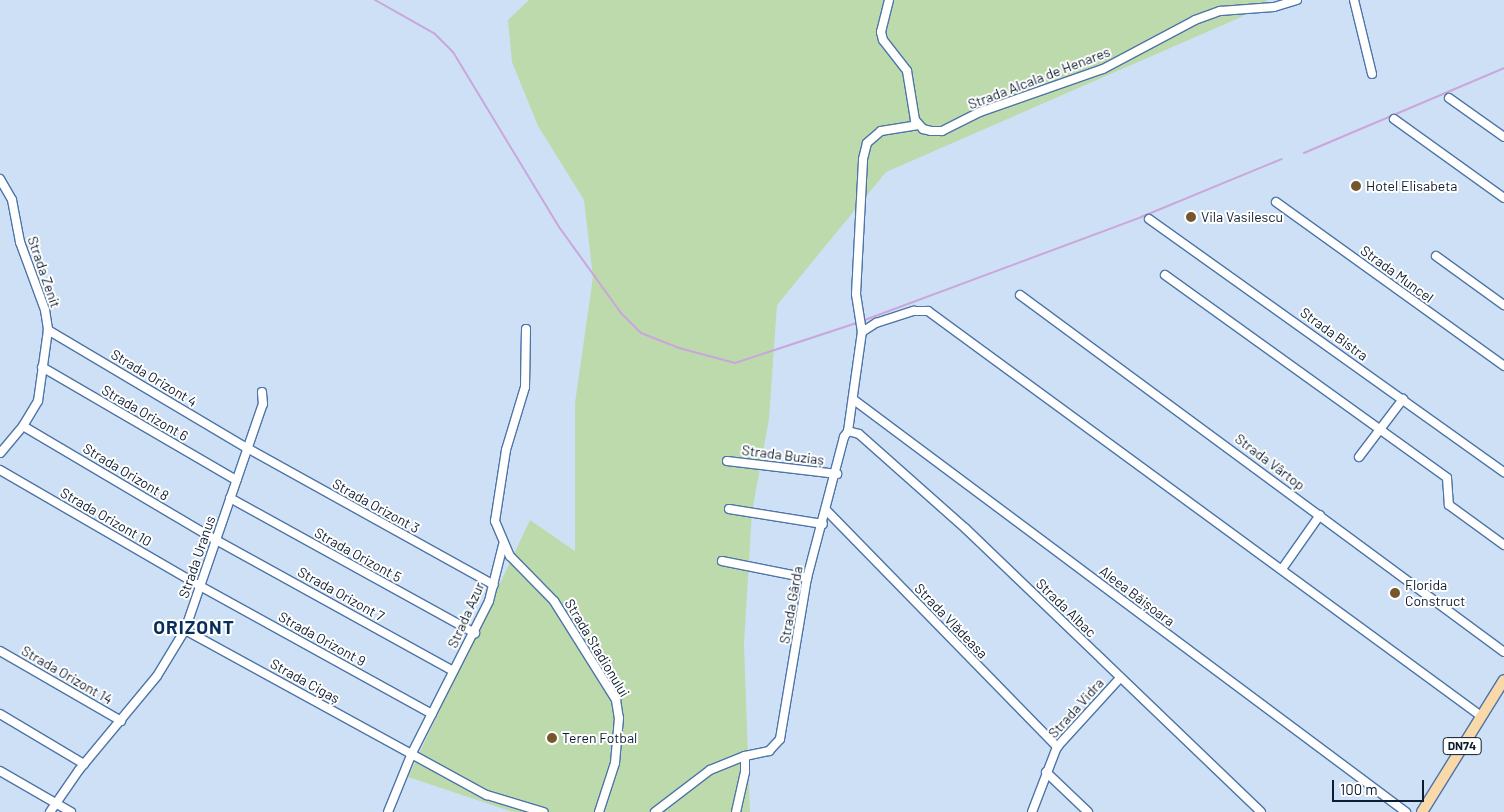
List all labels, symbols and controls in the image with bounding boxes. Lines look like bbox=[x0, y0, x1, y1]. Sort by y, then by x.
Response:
street label: Strada Alcala de Henares bbox=[966, 43, 1112, 113]
place label: Hotel Elisabeta bbox=[1366, 178, 1457, 194]
marker: Hotel Elisabeta bbox=[1350, 180, 1362, 192]
place label: Vila Vasilescu bbox=[1201, 209, 1283, 225]
marker: Vila Vasilescu bbox=[1185, 211, 1197, 223]
street label: Strada Zenit bbox=[24, 234, 64, 310]
street label: Strada Muncel bbox=[1357, 242, 1437, 306]
street label: Strada Bistra bbox=[1297, 304, 1371, 364]
street label: Strada Orizont 4 bbox=[108, 346, 200, 410]
street label: Strada Orizont 6 bbox=[99, 381, 191, 445]
street label: Strada Vârtop bbox=[1232, 430, 1308, 494]
street label: Strada Orizont 8 bbox=[80, 440, 172, 504]
street label: Strada Buziaș bbox=[741, 442, 825, 468]
street label: Strada Orizont 3 bbox=[330, 475, 422, 537]
street label: Strada Orizont 10 bbox=[57, 484, 155, 550]
street label: Strada Uranus bbox=[175, 514, 219, 600]
street label: Strada Orizont 5 bbox=[312, 524, 404, 586]
street label: Aleea Băișoara bbox=[1096, 562, 1178, 630]
street label: Strada Orizont 7 bbox=[295, 563, 387, 625]
street label: Strada Gârda bbox=[776, 565, 806, 645]
street label: Strada Albac bbox=[1033, 575, 1099, 641]
place label: Florida Construct bbox=[1405, 577, 1465, 610]
street label: Strada Azur bbox=[444, 579, 488, 651]
street label: Strada Vlădeasa bbox=[911, 580, 991, 662]
marker: Florida Construct bbox=[1389, 587, 1401, 599]
street label: Strada Stadionului bbox=[561, 596, 633, 700]
street label: Strada Orizont 9 bbox=[275, 608, 369, 670]
district label: ORIZONT bbox=[152, 616, 236, 638]
street label: Strada Orizont 14 bbox=[18, 642, 116, 708]
street label: Strada Cigaș bbox=[267, 655, 343, 707]
street label: Strada Vidra bbox=[1045, 675, 1107, 741]
place label: Teren Fotbal bbox=[562, 730, 637, 746]
marker: Teren Fotbal bbox=[546, 732, 558, 744]
road number: DN74 bbox=[1442, 736, 1482, 756]
scale bar bbox=[1334, 770, 1426, 802]
text: 100 m bbox=[1340, 780, 1378, 798]

